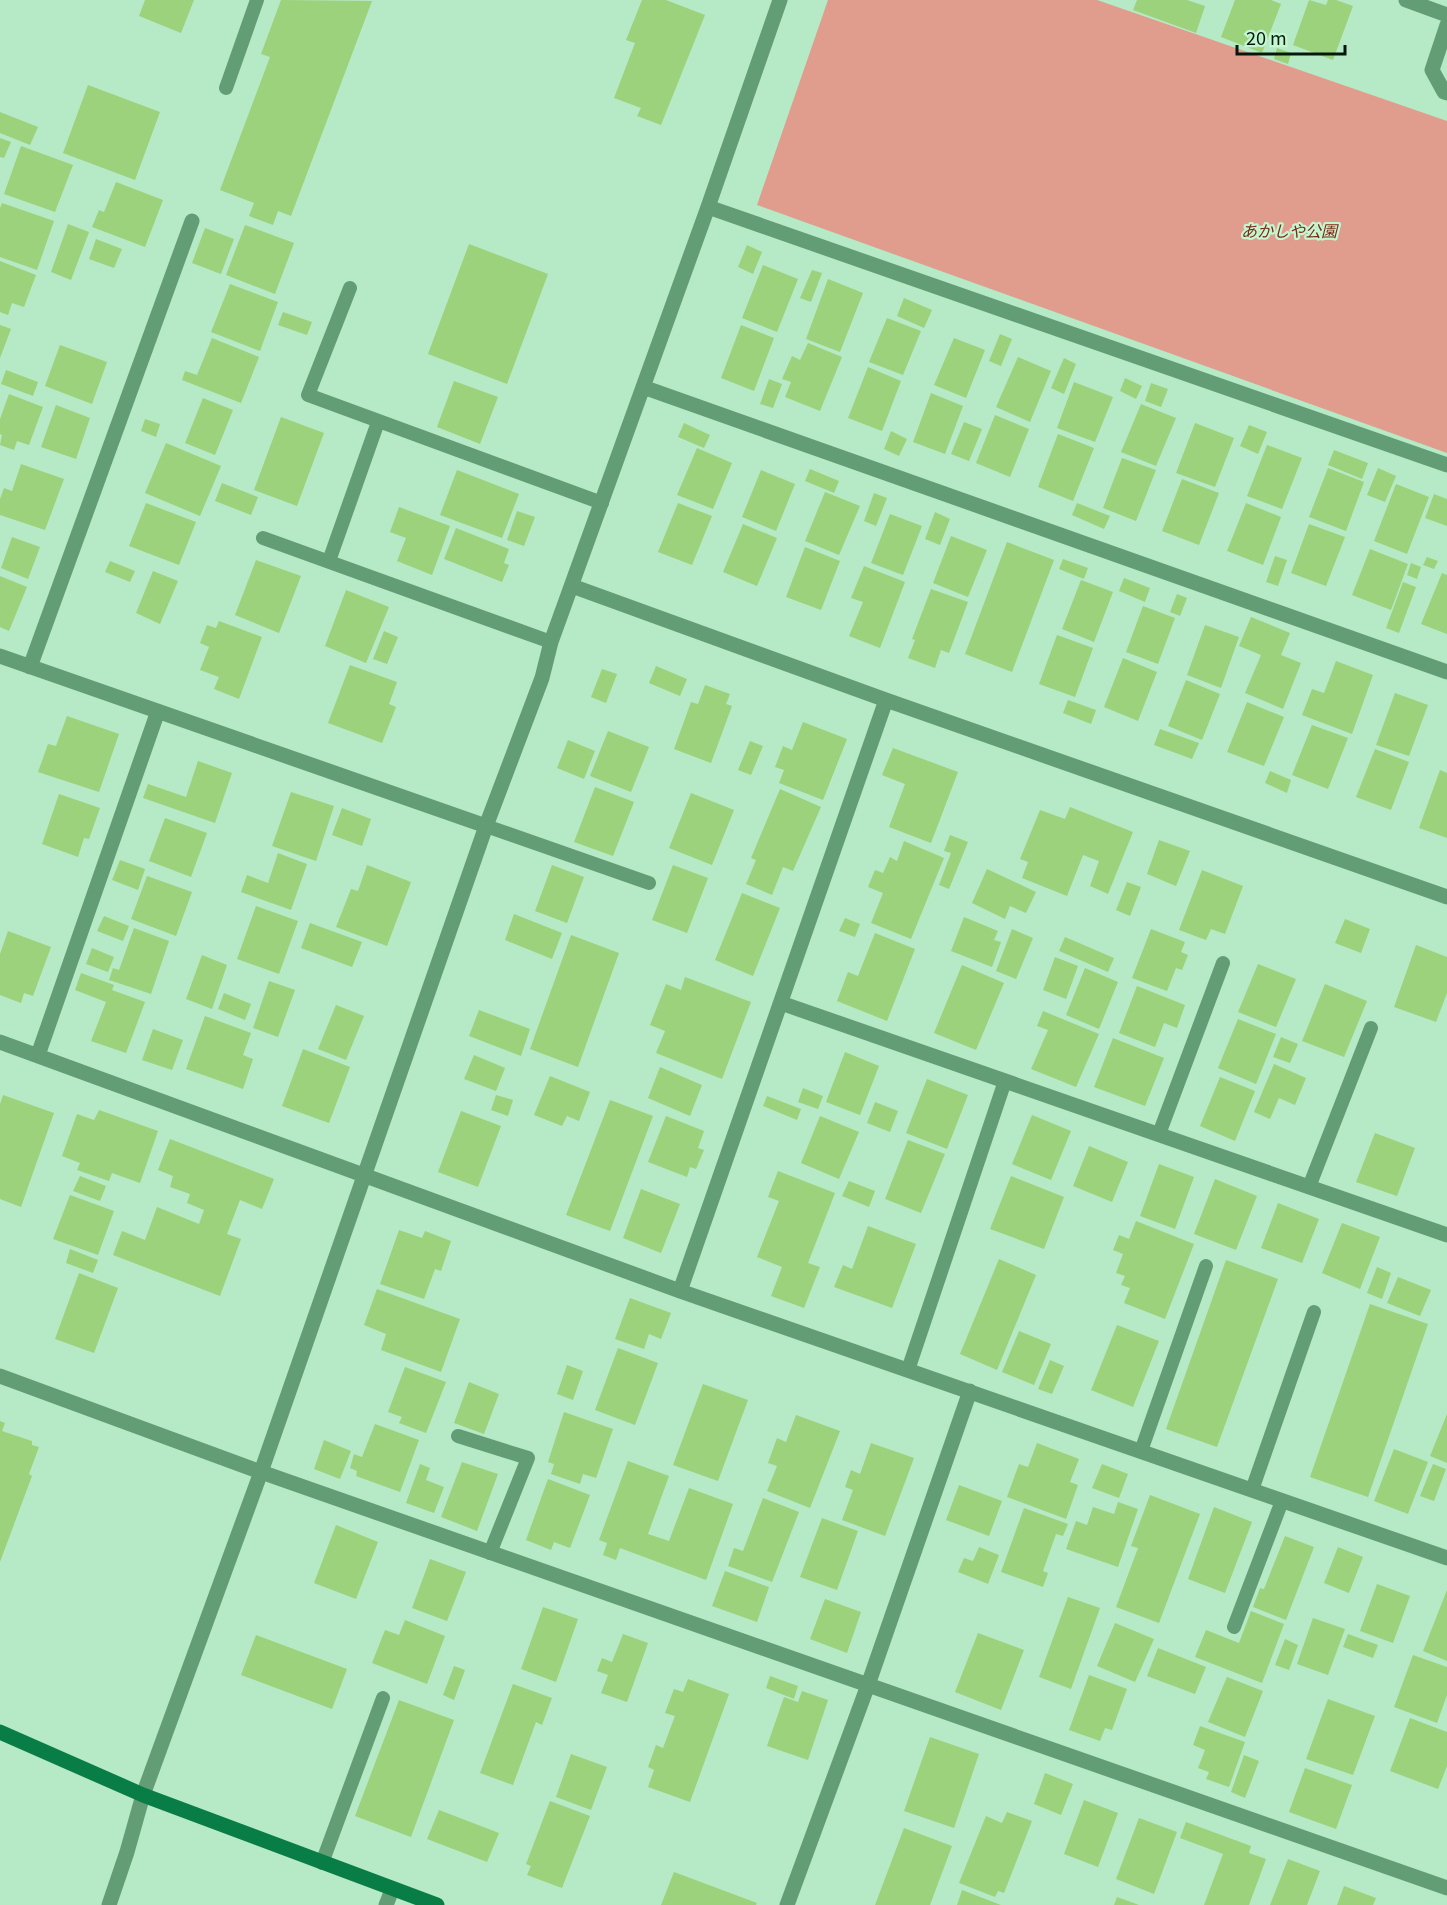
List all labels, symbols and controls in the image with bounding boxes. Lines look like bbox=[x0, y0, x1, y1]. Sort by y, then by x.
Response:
scale bar bbox=[1237, 18, 1345, 56]
text: 20 m bbox=[1246, 24, 1287, 50]
park label: あかしや公園 bbox=[1241, 218, 1339, 242]

